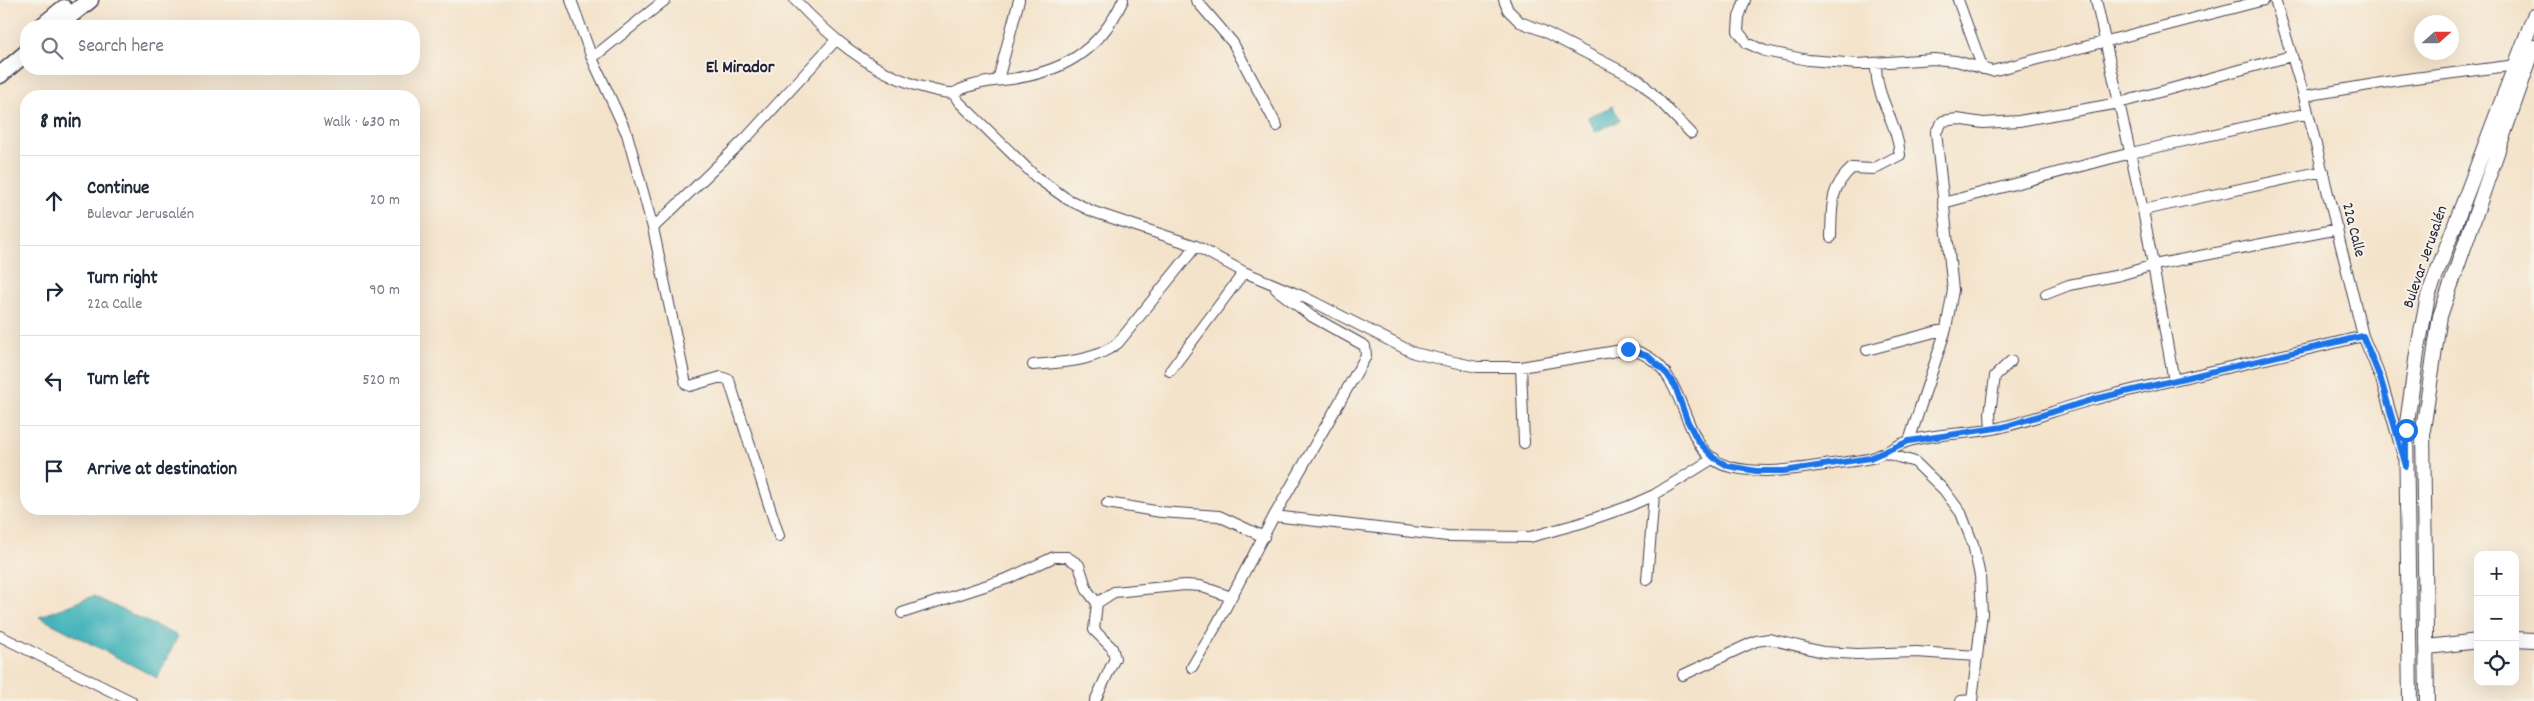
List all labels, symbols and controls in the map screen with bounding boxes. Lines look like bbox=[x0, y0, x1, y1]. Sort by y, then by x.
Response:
north arrow bbox=[2414, 15, 2459, 60]
search box bbox=[20, 20, 420, 75]
icon: search bbox=[38, 34, 66, 62]
text: Search here bbox=[78, 34, 164, 61]
district label: El Mirador bbox=[706, 56, 775, 81]
text: 8 min bbox=[40, 108, 81, 138]
text: Walk · 630 m bbox=[324, 111, 400, 134]
text: Continue bbox=[87, 176, 149, 203]
icon: ahead bbox=[40, 187, 68, 215]
text: 20 m bbox=[370, 189, 400, 212]
street label: 22a Calle bbox=[2335, 200, 2371, 260]
text: Bulevar Jerusalén bbox=[87, 203, 194, 226]
street label: Bulevar Jerusalén bbox=[2398, 203, 2454, 311]
text: Turn right bbox=[87, 266, 158, 293]
icon: right bbox=[40, 277, 68, 305]
text: 90 m bbox=[369, 279, 400, 302]
text: 22a Calle bbox=[87, 293, 142, 316]
route end bbox=[1617, 338, 1640, 361]
icon: left bbox=[40, 367, 68, 395]
text: Turn left bbox=[87, 367, 150, 394]
text: 520 m bbox=[362, 369, 400, 392]
route start bbox=[2395, 419, 2418, 442]
icon: arrive bbox=[40, 457, 68, 485]
text: Arrive at destination bbox=[87, 457, 237, 484]
map controls bbox=[2474, 551, 2519, 686]
button: + bbox=[2474, 551, 2519, 596]
button: − bbox=[2474, 596, 2519, 641]
button: locate bbox=[2474, 641, 2519, 686]

